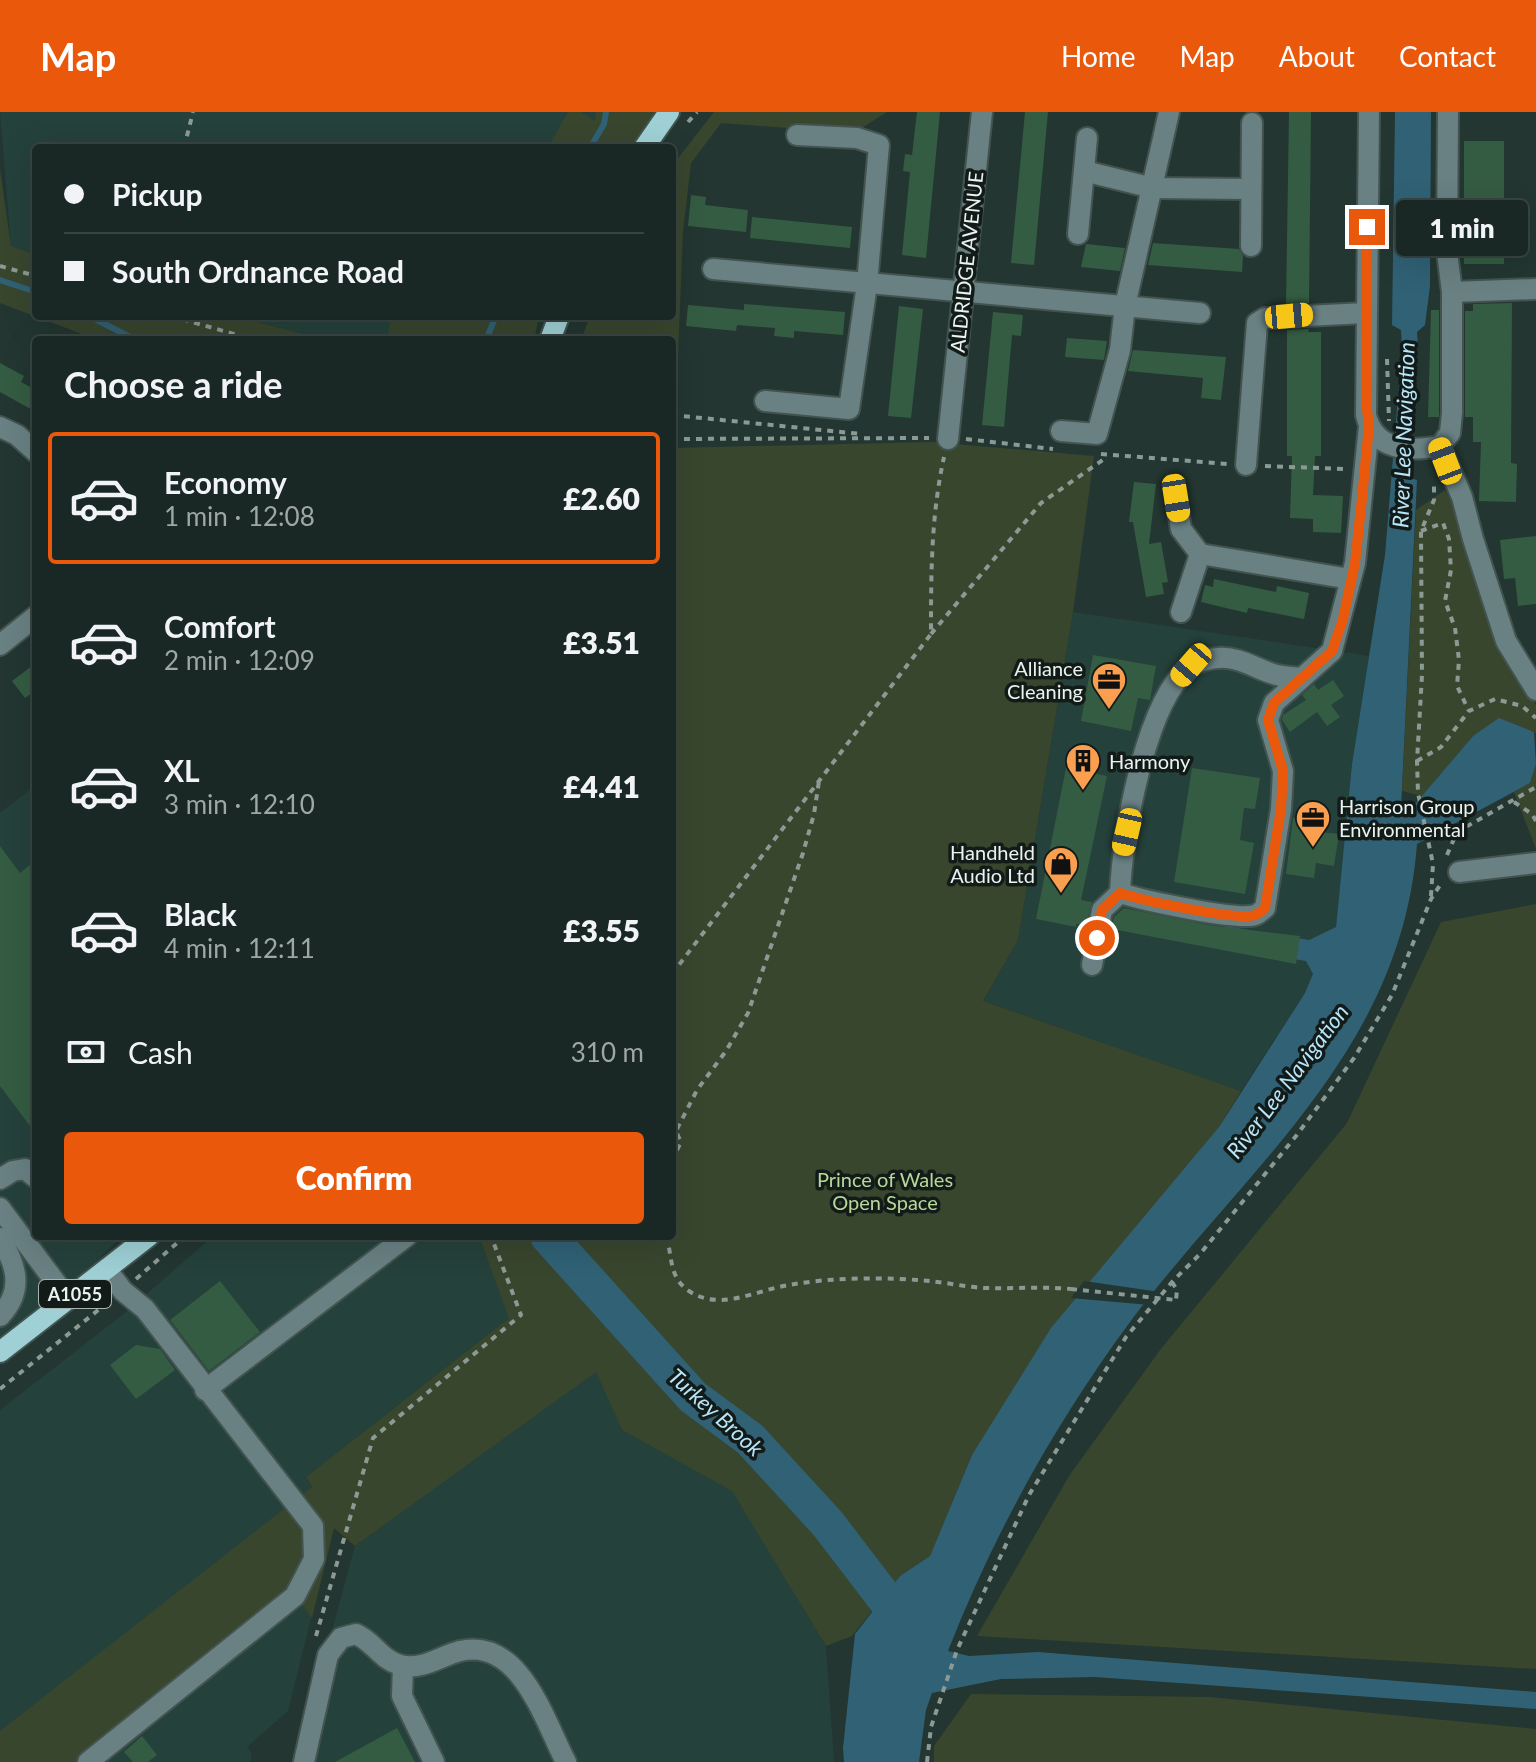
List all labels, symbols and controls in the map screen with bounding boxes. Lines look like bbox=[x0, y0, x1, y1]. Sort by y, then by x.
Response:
text: Map bbox=[40, 33, 116, 79]
text: Home bbox=[1061, 39, 1136, 73]
text: Map bbox=[1180, 39, 1235, 73]
text: About bbox=[1279, 39, 1355, 73]
text: Contact bbox=[1399, 39, 1496, 73]
street label: ALDRIDGE AVENUE bbox=[945, 170, 987, 354]
text: Pickup bbox=[112, 176, 203, 212]
callout: 1 min bbox=[1395, 199, 1527, 255]
route end bbox=[1349, 209, 1385, 245]
text: 1 min bbox=[1430, 212, 1494, 244]
text: South Ordnance Road bbox=[112, 253, 404, 289]
car bbox=[1264, 302, 1314, 330]
water label: River Lee Navigation bbox=[1386, 342, 1420, 528]
text: Choose a ride bbox=[64, 362, 283, 406]
car bbox=[1425, 434, 1465, 488]
icon: car bbox=[68, 462, 140, 534]
text: Economy bbox=[164, 464, 287, 500]
car bbox=[1160, 472, 1192, 524]
text: £2.60 bbox=[563, 480, 640, 516]
text: 1 min · 12:08 bbox=[164, 500, 315, 532]
icon: car bbox=[68, 606, 140, 678]
text: Comfort bbox=[164, 608, 276, 644]
text: £3.51 bbox=[563, 624, 640, 660]
car bbox=[1166, 639, 1216, 691]
text: 2 min · 12:09 bbox=[164, 644, 315, 676]
place label: Alliance Cleaning bbox=[1007, 656, 1083, 703]
office icon: Alliance Cleaning bbox=[1090, 661, 1128, 711]
building icon: Harmony bbox=[1064, 742, 1102, 792]
place label: Harmony bbox=[1109, 749, 1191, 773]
icon: car bbox=[68, 750, 140, 822]
text: XL bbox=[164, 752, 200, 788]
text: £4.41 bbox=[563, 768, 640, 804]
text: 3 min · 12:10 bbox=[164, 788, 315, 820]
place label: Harrison Group Environmental bbox=[1339, 794, 1475, 841]
office icon: Harrison Group Environmental bbox=[1294, 799, 1332, 849]
car bbox=[1110, 806, 1144, 858]
place label: Handheld Audio Ltd bbox=[950, 840, 1035, 887]
shop icon: Handheld Audio Ltd bbox=[1042, 845, 1080, 895]
icon: car bbox=[68, 894, 140, 966]
text: Black bbox=[164, 896, 237, 932]
text: £3.55 bbox=[563, 912, 640, 948]
route start bbox=[1079, 920, 1115, 956]
text: 4 min · 12:11 bbox=[164, 932, 315, 964]
water label: River Lee Navigation bbox=[1220, 999, 1354, 1163]
icon: cash bbox=[64, 1030, 108, 1074]
text: Cash bbox=[128, 1034, 193, 1070]
text: 310 m bbox=[571, 1036, 644, 1068]
button: Confirm bbox=[64, 1132, 644, 1224]
park label: Prince of Wales Open Space bbox=[817, 1167, 953, 1214]
road number: A1055 bbox=[39, 1280, 111, 1308]
water label: Turkey Brook bbox=[663, 1362, 769, 1462]

